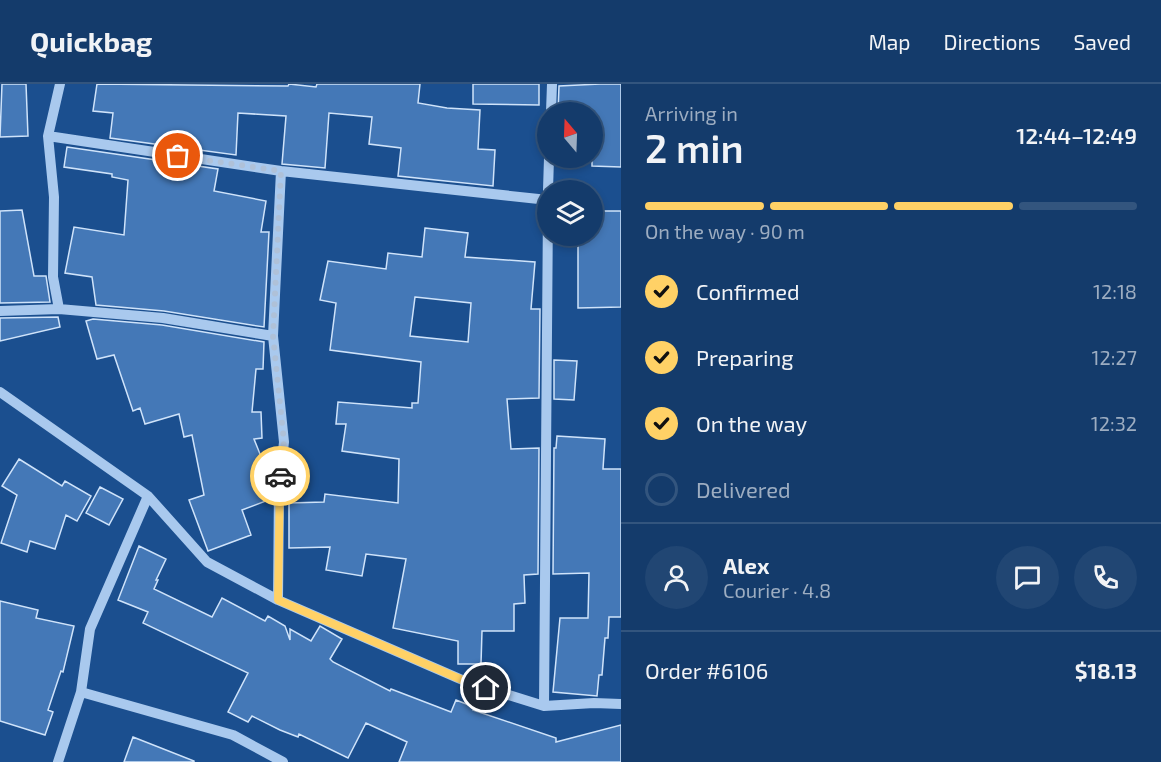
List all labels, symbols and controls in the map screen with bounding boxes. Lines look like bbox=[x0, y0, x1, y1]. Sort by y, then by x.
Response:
text: Quickbag bbox=[30, 24, 152, 58]
text: Map bbox=[868, 29, 911, 54]
text: Directions bbox=[944, 29, 1040, 54]
text: Saved bbox=[1073, 29, 1131, 54]
text: Arriving in bbox=[645, 101, 738, 125]
north arrow bbox=[537, 102, 603, 168]
map controls bbox=[537, 102, 603, 246]
text: 12:44–12:49 bbox=[1016, 122, 1137, 148]
text: 2 min bbox=[645, 124, 744, 171]
pin bbox=[152, 130, 203, 181]
icon: bag bbox=[161, 139, 194, 172]
button: layers bbox=[537, 180, 603, 246]
text: On the way · 90 m bbox=[645, 219, 805, 243]
icon: check bbox=[645, 275, 678, 308]
text: Confirmed bbox=[696, 278, 800, 304]
text: 12:18 bbox=[1093, 279, 1137, 303]
icon: check bbox=[645, 341, 678, 374]
text: Preparing bbox=[696, 344, 794, 370]
text: 12:27 bbox=[1092, 345, 1137, 369]
icon: check bbox=[645, 407, 678, 440]
text: On the way bbox=[696, 410, 807, 436]
text: 12:32 bbox=[1091, 411, 1137, 435]
courier bbox=[250, 446, 310, 506]
icon: car bbox=[264, 460, 297, 493]
text: Delivered bbox=[696, 476, 791, 502]
button: person bbox=[645, 546, 708, 609]
button: chat bbox=[996, 546, 1059, 609]
button: phone bbox=[1074, 546, 1137, 609]
text: Alex bbox=[723, 552, 769, 578]
text: Courier · 4.8 bbox=[723, 578, 831, 602]
text: Order #6106 bbox=[645, 657, 768, 683]
text: $18.13 bbox=[1075, 657, 1137, 683]
pin bbox=[460, 662, 511, 713]
icon: home bbox=[469, 671, 502, 704]

